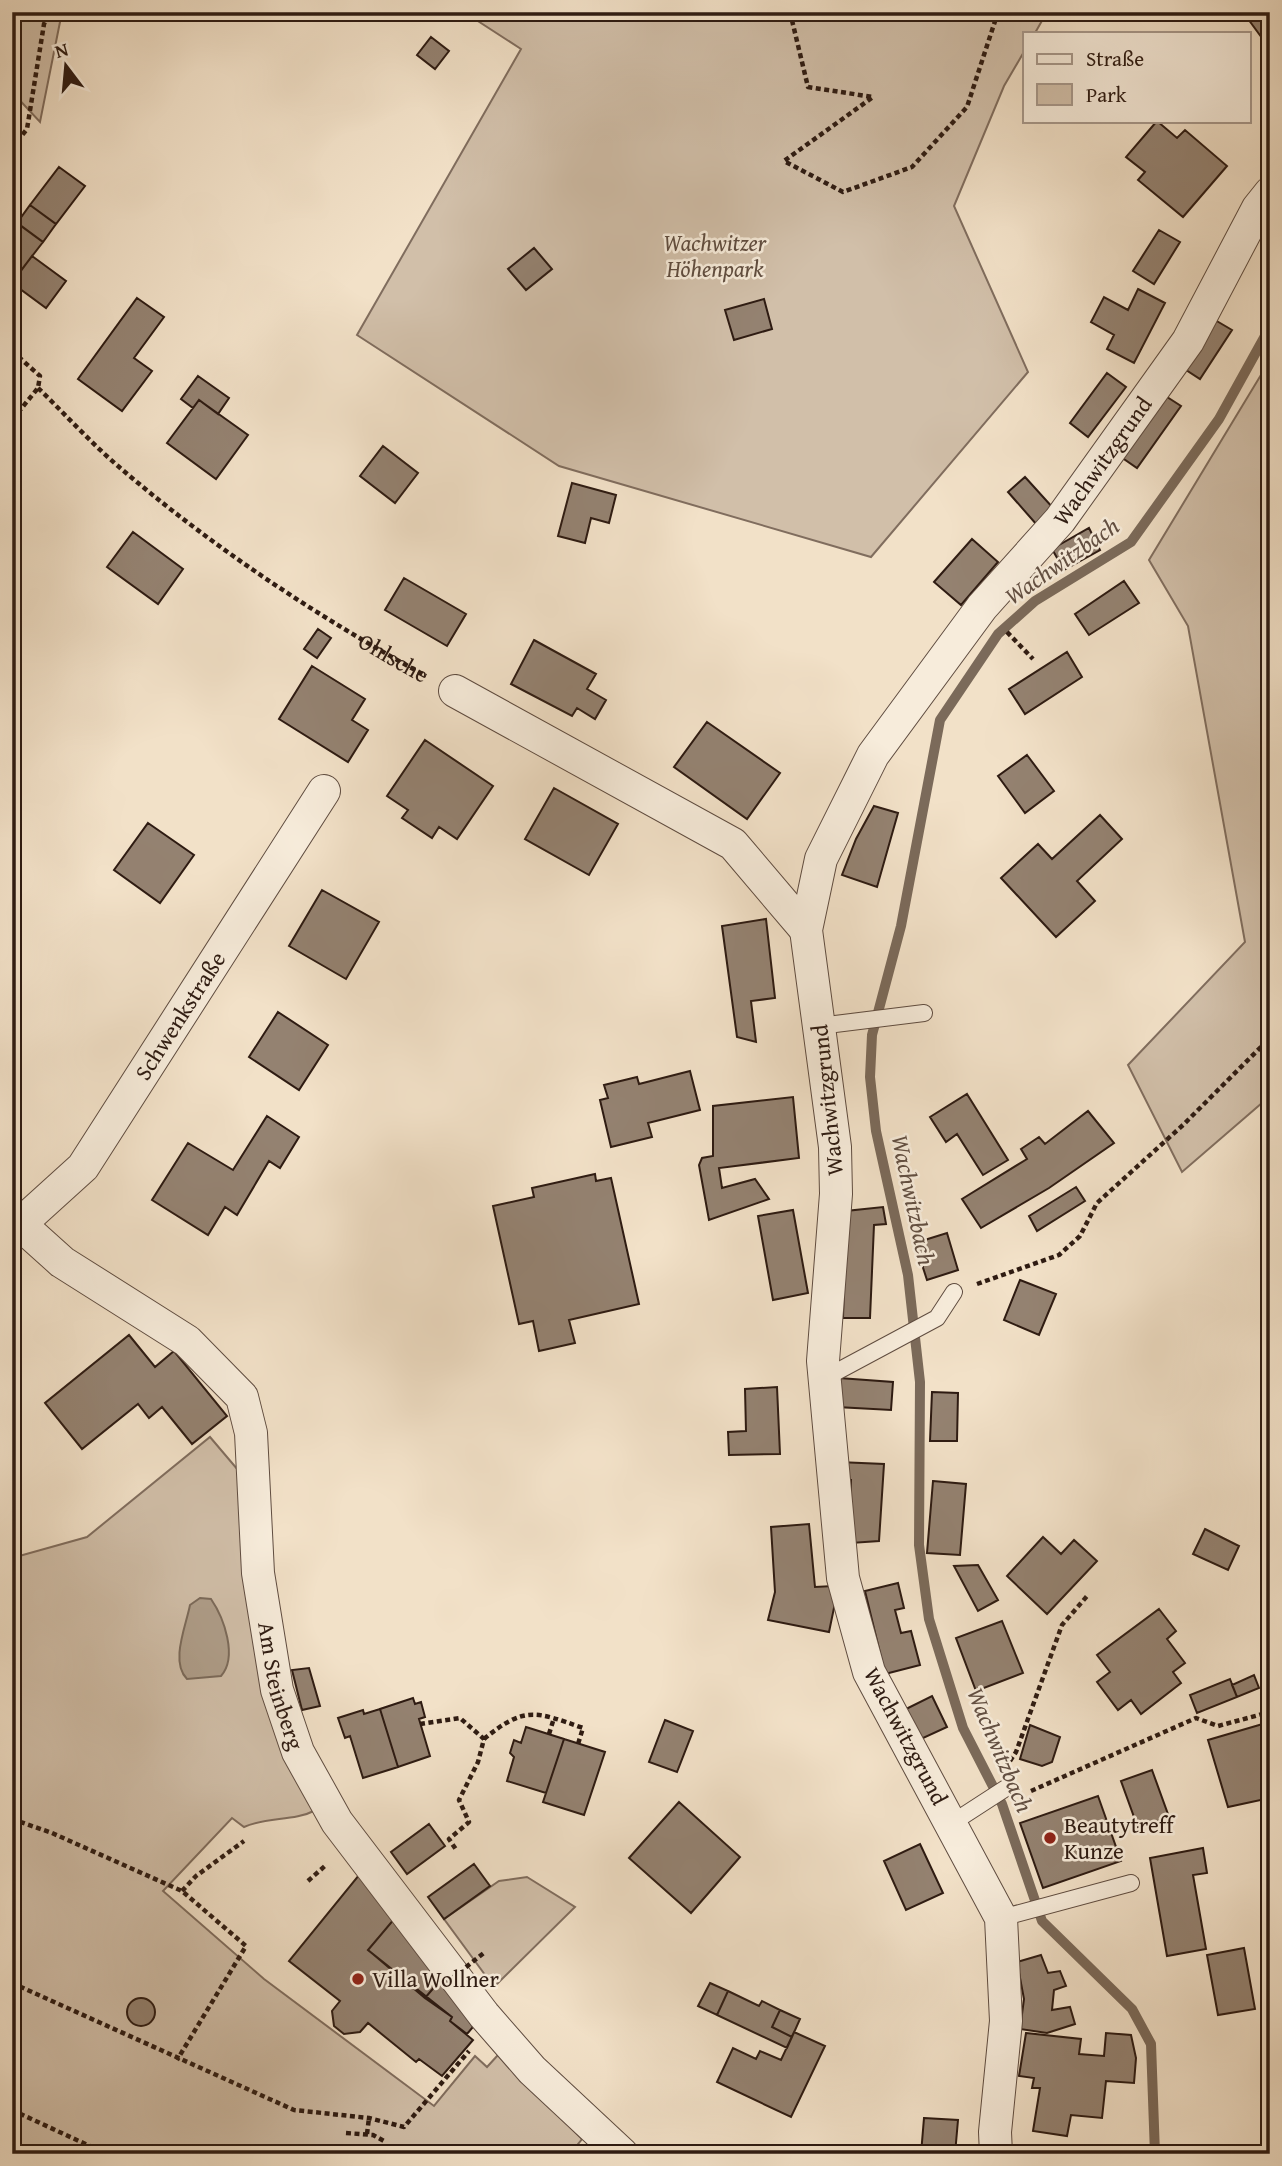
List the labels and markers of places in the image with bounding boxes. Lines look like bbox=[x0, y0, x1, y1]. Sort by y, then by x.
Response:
place label: Beautytreff Kunze bbox=[1064, 1808, 1176, 1867]
marker: Beautytreff Kunze bbox=[1042, 1830, 1058, 1846]
place label: Villa Wollner bbox=[372, 1962, 499, 1995]
marker: Villa Wollner bbox=[350, 1971, 366, 1987]

